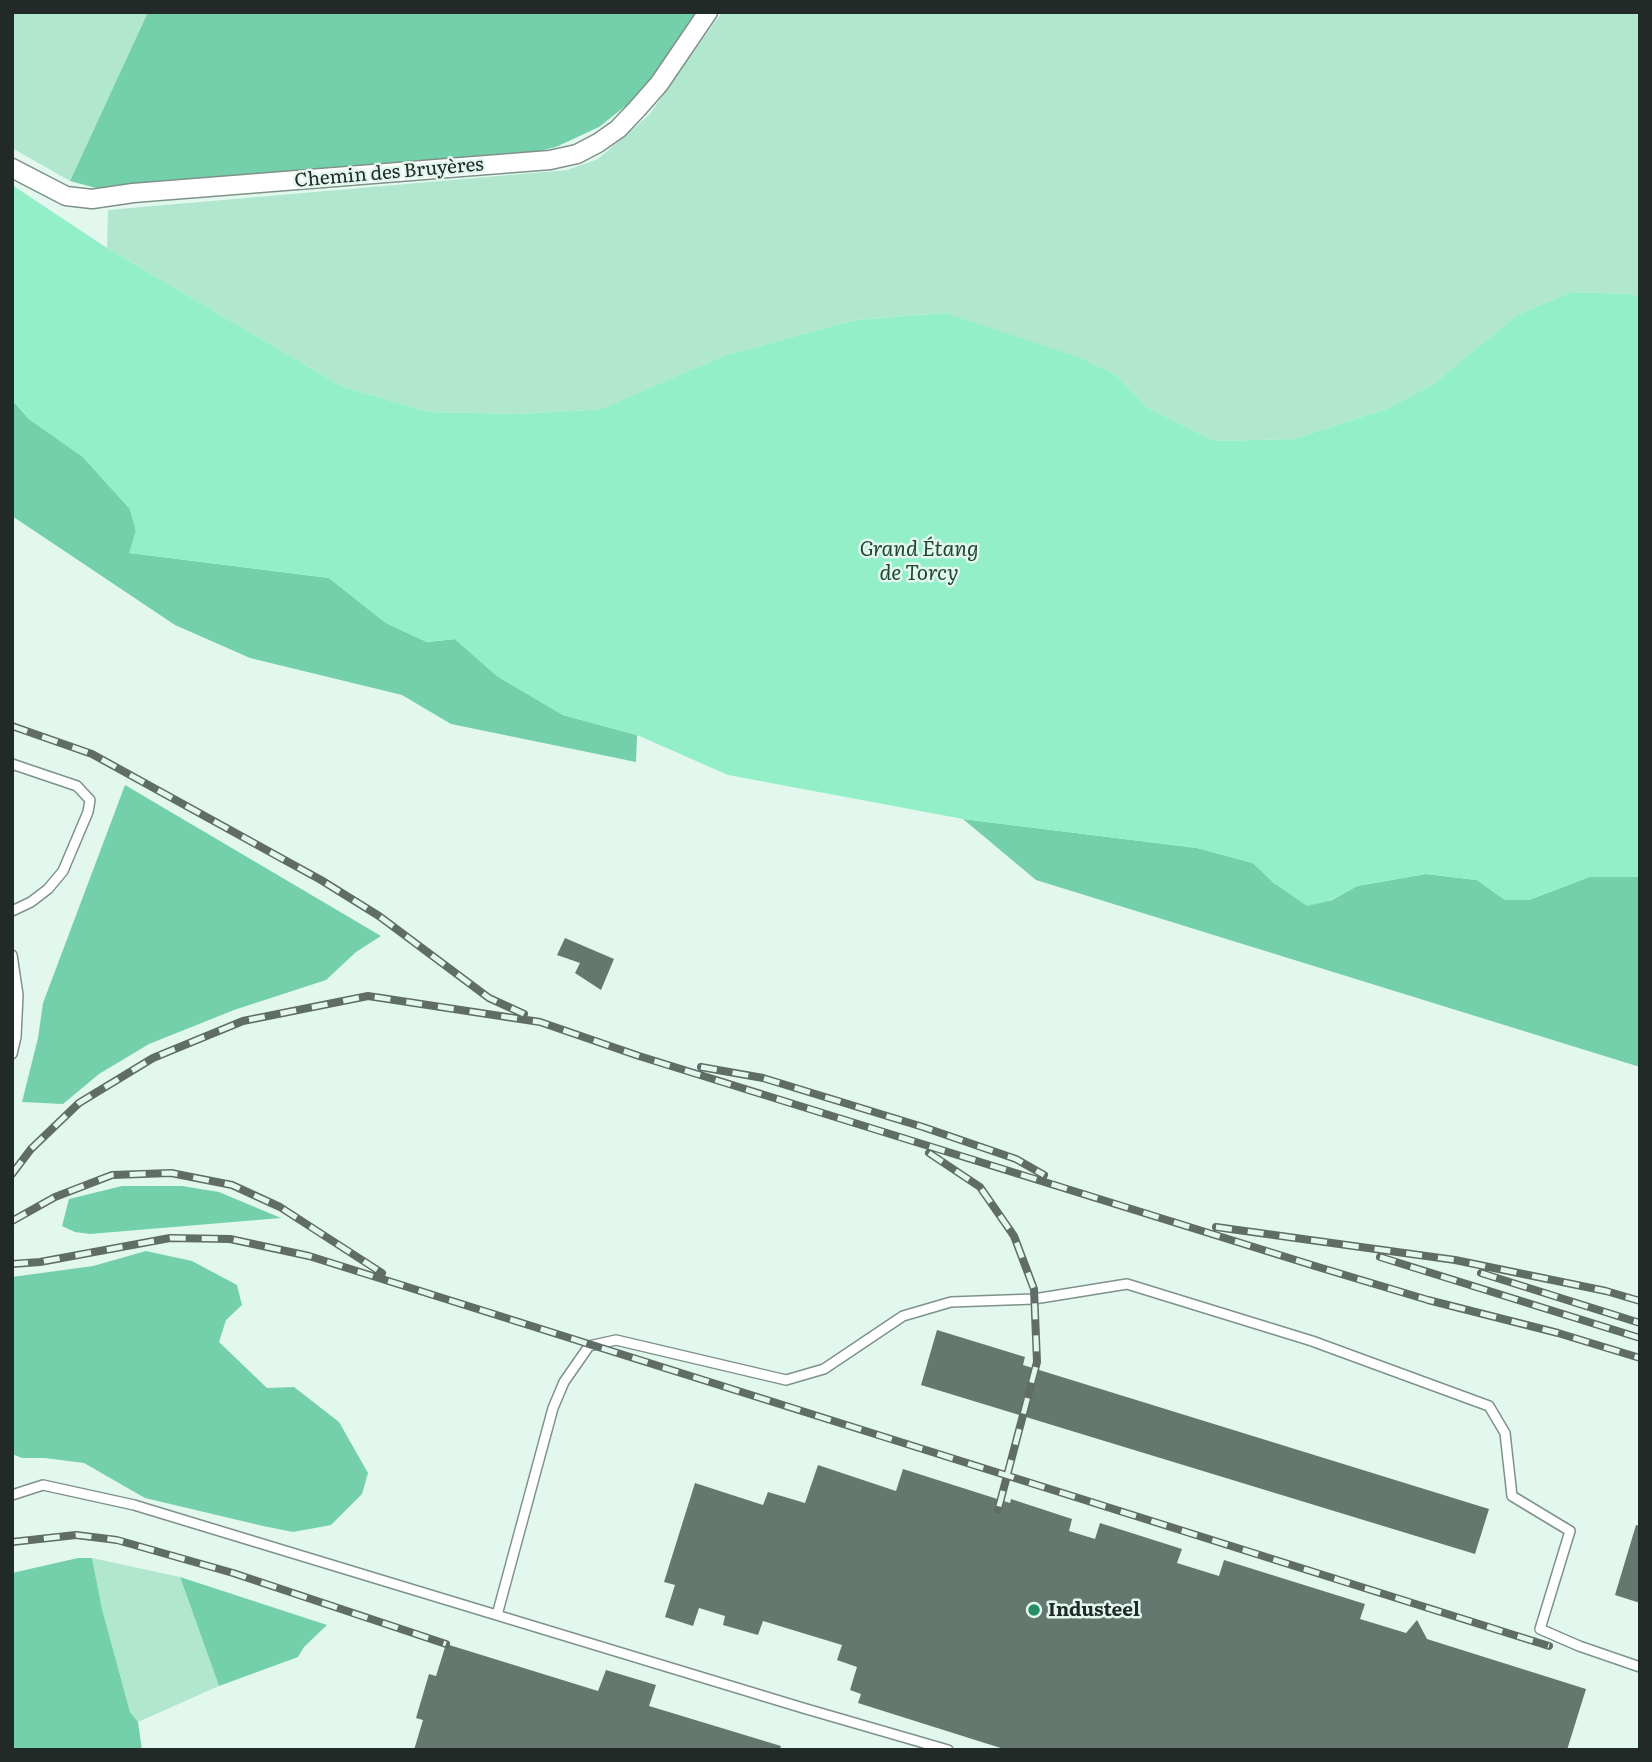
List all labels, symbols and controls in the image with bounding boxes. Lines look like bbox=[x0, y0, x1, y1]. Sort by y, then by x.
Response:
street label: Chemin des Bruyères bbox=[293, 153, 485, 193]
water label: Grand Étang de Torcy bbox=[859, 537, 979, 587]
place label: Industeel bbox=[1048, 1599, 1140, 1621]
marker: Industeel bbox=[1026, 1602, 1042, 1618]

